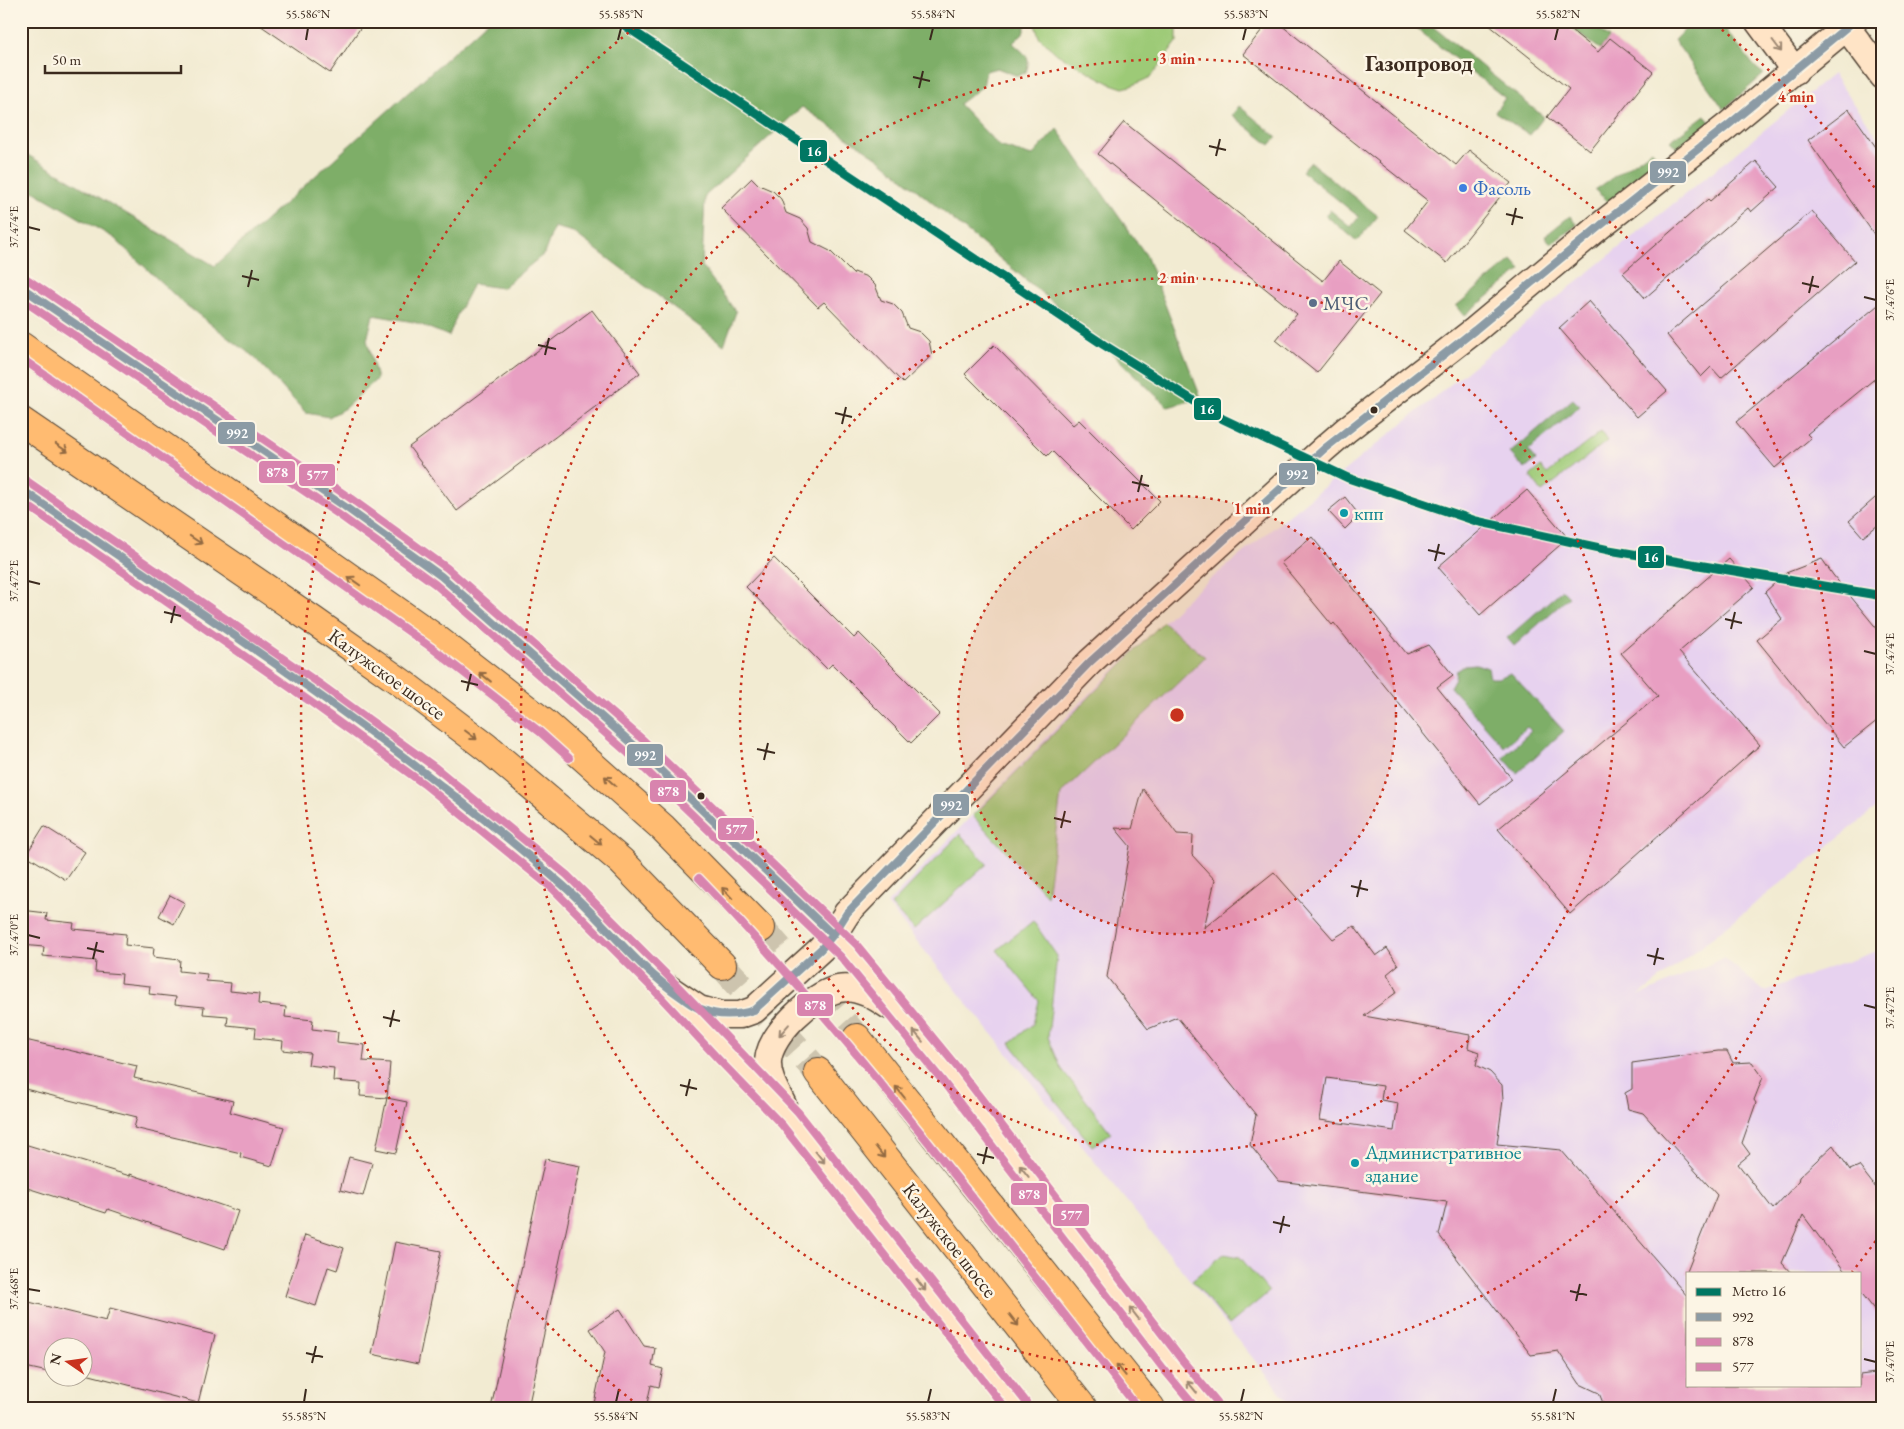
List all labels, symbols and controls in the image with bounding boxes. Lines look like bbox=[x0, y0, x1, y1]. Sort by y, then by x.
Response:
text: 55.586°N bbox=[286, 6, 331, 22]
text: 55.585°N bbox=[599, 6, 644, 22]
text: 55.584°N bbox=[911, 6, 956, 22]
text: 55.583°N bbox=[1224, 6, 1269, 22]
text: 55.582°N bbox=[1536, 6, 1581, 22]
one-way arrow bbox=[1772, 39, 1782, 53]
scale bar bbox=[45, 42, 181, 74]
text: 3 min bbox=[1159, 49, 1196, 68]
district label: Газопровод bbox=[1365, 49, 1473, 78]
text: 50 m bbox=[52, 50, 81, 69]
text: 4 min bbox=[1778, 87, 1815, 106]
line badge: 16 bbox=[799, 139, 828, 163]
text: 16 bbox=[807, 142, 822, 160]
line badge: 992 bbox=[1649, 160, 1687, 184]
text: 992 bbox=[1657, 163, 1680, 181]
place label: Фасоль bbox=[1473, 175, 1531, 201]
marker: Фасоль bbox=[1457, 182, 1469, 194]
text: 37.474°E bbox=[6, 206, 22, 248]
text: 2 min bbox=[1159, 268, 1196, 287]
text: 37.476°E bbox=[1882, 279, 1898, 321]
place label: МЧС bbox=[1323, 290, 1369, 316]
marker: МЧС bbox=[1307, 297, 1319, 309]
line badge: 16 bbox=[1193, 397, 1222, 421]
text: 16 bbox=[1200, 400, 1215, 418]
unlabelled marker bbox=[1369, 405, 1379, 415]
line badge: 992 bbox=[217, 421, 256, 445]
text: 992 bbox=[226, 424, 249, 442]
one-way arrow bbox=[54, 444, 68, 454]
line badge: 878 bbox=[258, 460, 296, 484]
line badge: 992 bbox=[1278, 462, 1316, 486]
text: 878 bbox=[266, 463, 288, 481]
line badge: 577 bbox=[298, 463, 336, 487]
text: 992 bbox=[1286, 465, 1309, 483]
text: 577 bbox=[306, 466, 329, 484]
text: 1 min bbox=[1234, 499, 1271, 518]
place label: кпп bbox=[1354, 500, 1384, 526]
marker: кпп bbox=[1338, 507, 1350, 519]
one-way arrow bbox=[189, 535, 203, 545]
line badge: 16 bbox=[1637, 545, 1665, 569]
text: 16 bbox=[1644, 548, 1659, 566]
text: 37.472°E bbox=[6, 560, 22, 602]
one-way arrow bbox=[347, 576, 361, 586]
street label: Калужское шоссе bbox=[323, 623, 451, 725]
text: 37.474°E bbox=[1882, 633, 1898, 675]
one-way arrow bbox=[479, 671, 492, 682]
centre of rings bbox=[1168, 706, 1186, 724]
one-way arrow bbox=[464, 730, 477, 741]
line badge: 992 bbox=[626, 743, 664, 767]
text: 992 bbox=[634, 746, 657, 764]
one-way arrow bbox=[603, 775, 616, 786]
line badge: 878 bbox=[649, 779, 687, 803]
text: 878 bbox=[657, 782, 679, 800]
unlabelled marker bbox=[696, 791, 706, 801]
line badge: 992 bbox=[932, 793, 970, 817]
text: 992 bbox=[940, 796, 963, 814]
line badge: 577 bbox=[717, 817, 755, 841]
text: 577 bbox=[725, 820, 748, 838]
one-way arrow bbox=[589, 834, 602, 845]
one-way arrow bbox=[721, 887, 733, 899]
text: 37.470°E bbox=[6, 914, 22, 956]
text: 37.472°E bbox=[1882, 987, 1898, 1029]
line badge: 878 bbox=[796, 993, 834, 1017]
text: 878 bbox=[804, 996, 826, 1014]
one-way arrow bbox=[778, 1023, 789, 1036]
one-way arrow bbox=[912, 1029, 923, 1042]
one-way arrow bbox=[894, 1086, 905, 1099]
place label: Административное здание bbox=[1364, 1139, 1522, 1188]
one-way arrow bbox=[875, 1145, 886, 1158]
one-way arrow bbox=[815, 1150, 826, 1163]
marker: Административное здание bbox=[1349, 1157, 1361, 1169]
one-way arrow bbox=[1019, 1164, 1029, 1178]
street label: Калужское шоссе bbox=[897, 1177, 1003, 1303]
line badge: 878 bbox=[1010, 1182, 1048, 1206]
text: 878 bbox=[1018, 1185, 1040, 1203]
line badge: 577 bbox=[1052, 1203, 1090, 1227]
text: 577 bbox=[1060, 1206, 1083, 1224]
text: 37.468°E bbox=[6, 1268, 22, 1310]
legend bbox=[1686, 1272, 1862, 1386]
one-way arrow bbox=[915, 1278, 926, 1291]
text: Metro 16 bbox=[1732, 1281, 1786, 1300]
one-way arrow bbox=[1129, 1306, 1139, 1320]
text: 992 bbox=[1732, 1307, 1754, 1326]
one-way arrow bbox=[1008, 1313, 1019, 1326]
text: 878 bbox=[1732, 1331, 1754, 1350]
north arrow bbox=[42, 1336, 92, 1386]
text: 37.470°E bbox=[1882, 1341, 1898, 1383]
text: N bbox=[45, 1351, 66, 1367]
text: 577 bbox=[1732, 1357, 1754, 1376]
one-way arrow bbox=[1115, 1363, 1126, 1376]
one-way arrow bbox=[1186, 1381, 1197, 1394]
text: 55.585°N bbox=[282, 1408, 327, 1424]
text: 55.584°N bbox=[594, 1408, 639, 1424]
text: 55.583°N bbox=[906, 1408, 951, 1424]
text: 55.582°N bbox=[1219, 1408, 1264, 1424]
text: 55.581°N bbox=[1531, 1408, 1576, 1424]

